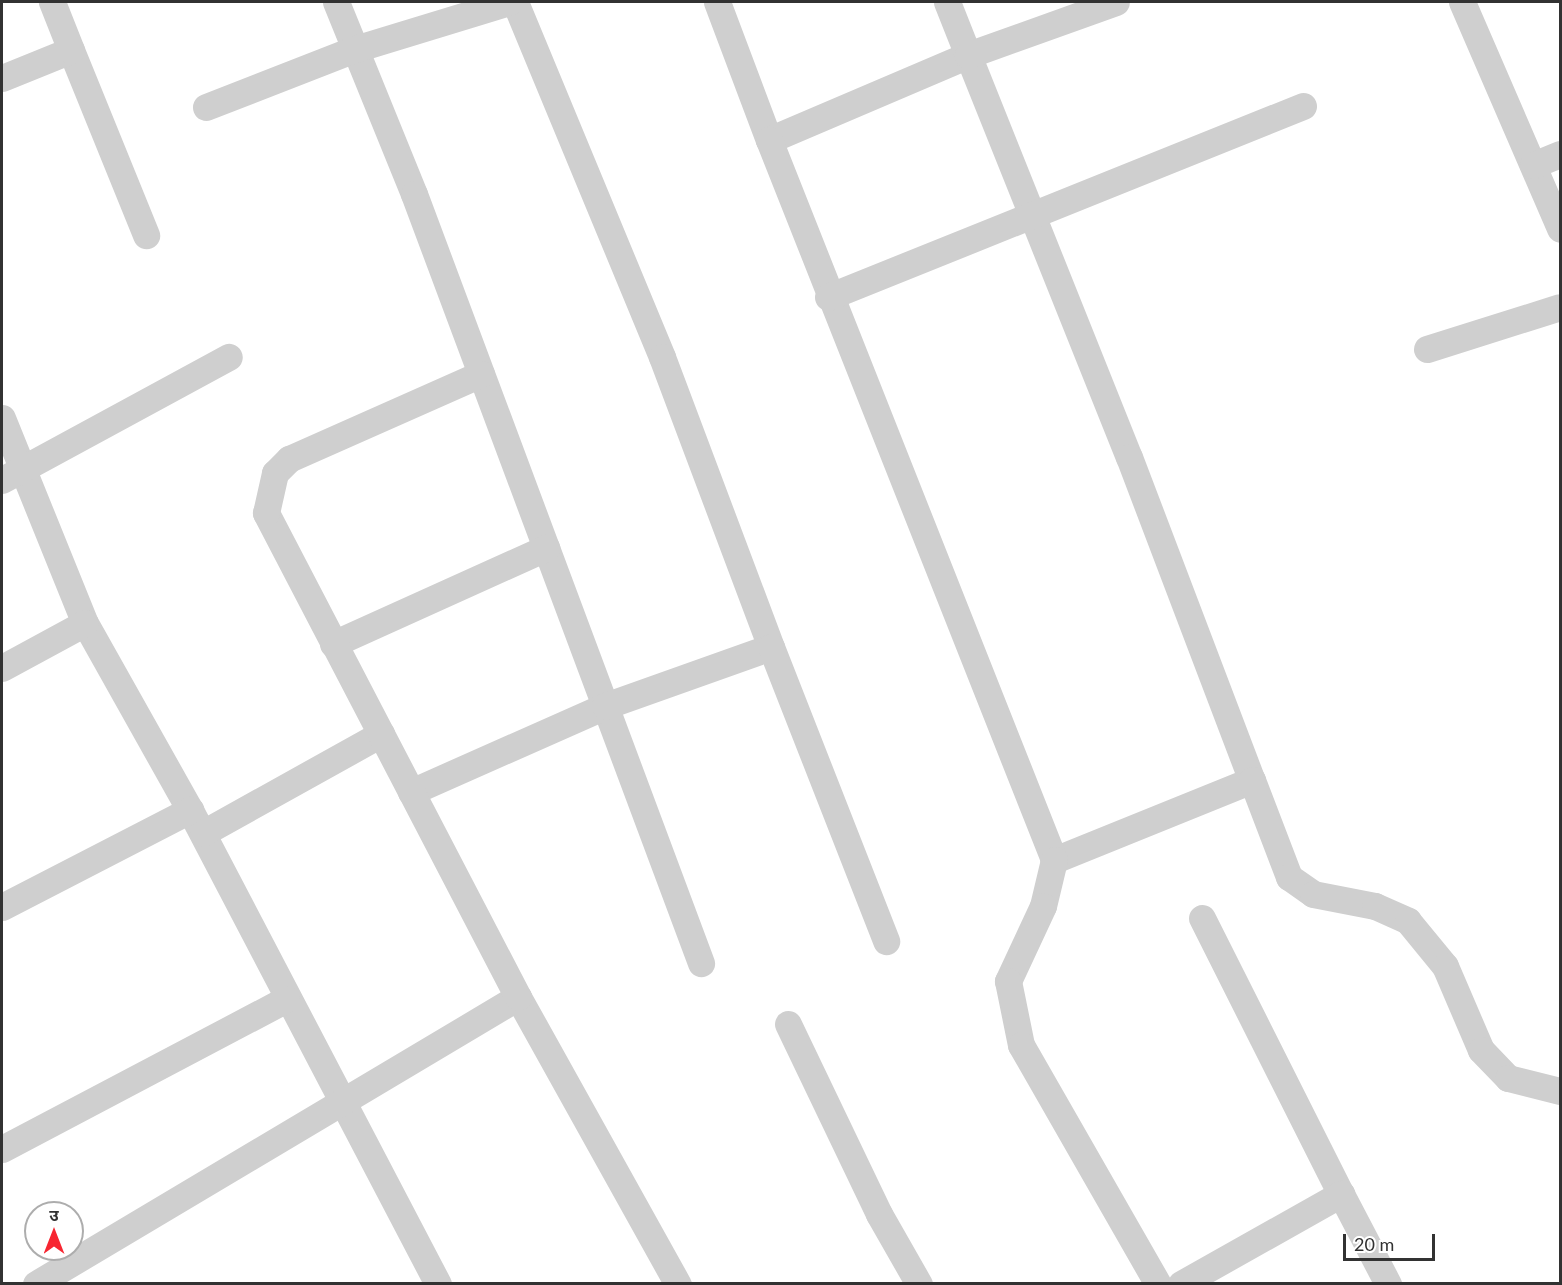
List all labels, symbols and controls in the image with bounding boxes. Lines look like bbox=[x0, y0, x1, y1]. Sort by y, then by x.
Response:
north arrow bbox=[24, 1201, 84, 1261]
text: उ bbox=[49, 1205, 59, 1224]
scale bar bbox=[1346, 1222, 1438, 1260]
text: 20 m bbox=[1354, 1233, 1394, 1255]

